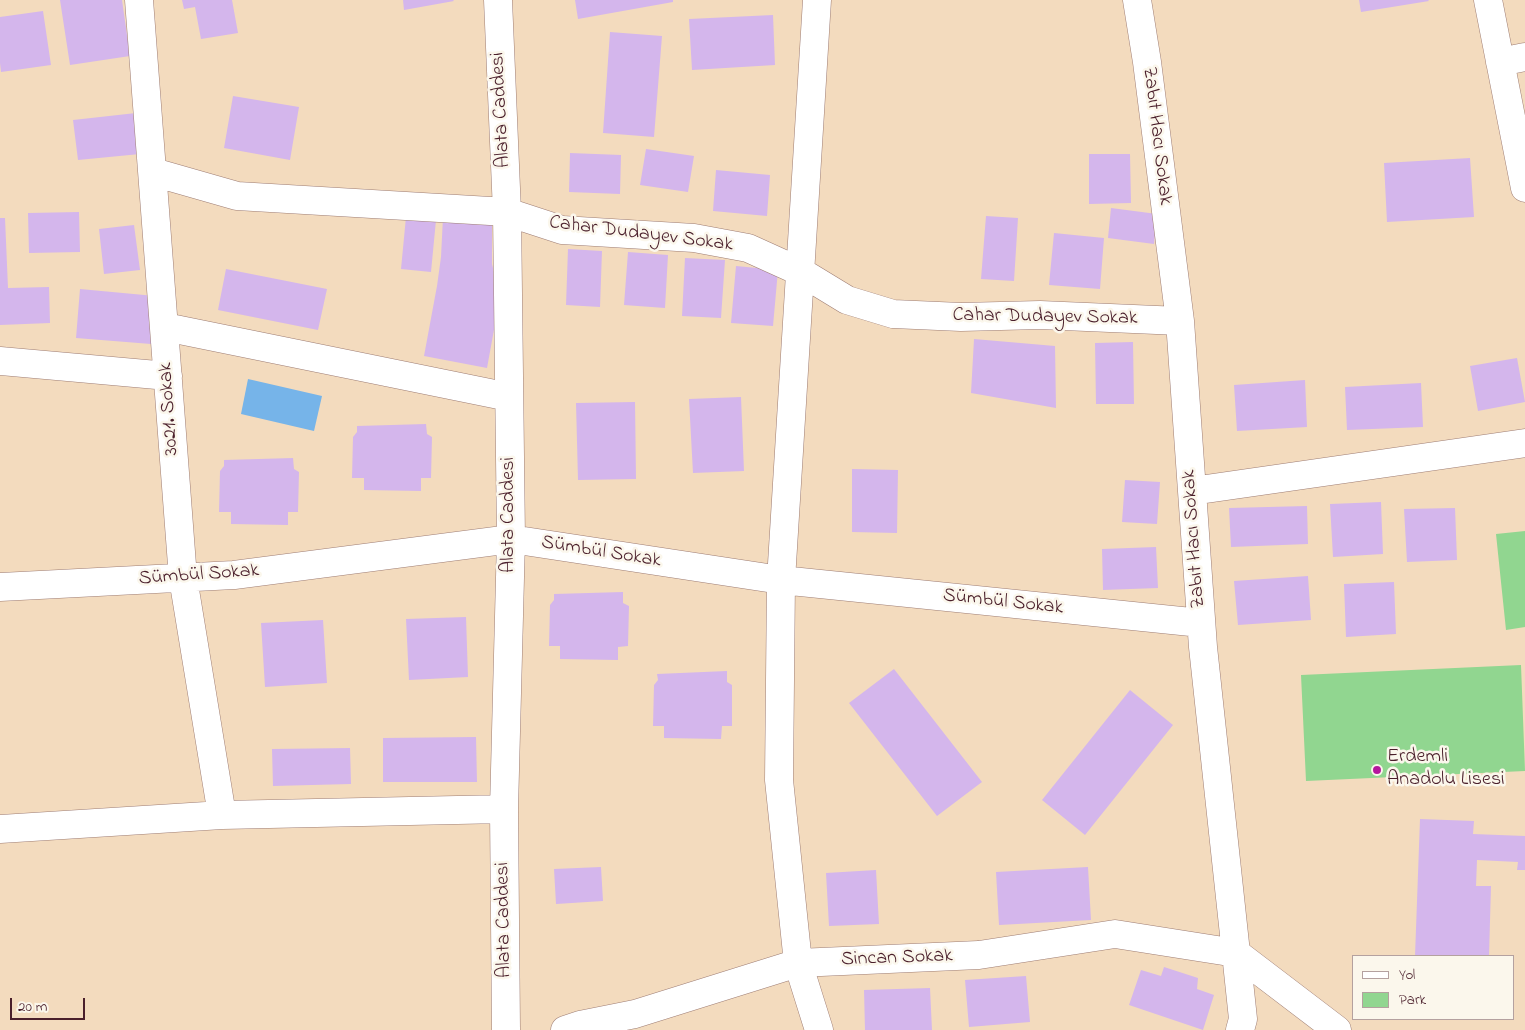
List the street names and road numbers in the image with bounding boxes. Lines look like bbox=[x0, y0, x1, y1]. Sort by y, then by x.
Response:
street label: Alata Caddesi bbox=[487, 51, 517, 169]
street label: Zabıt Hacı Sokak bbox=[1136, 66, 1176, 206]
street label: Cahar Dudayev Sokak bbox=[548, 212, 734, 258]
street label: Cahar Dudayev Sokak bbox=[952, 304, 1138, 332]
street label: 3021. Sokak bbox=[155, 362, 185, 456]
street label: Alata Caddesi bbox=[498, 457, 522, 573]
street label: Zabıt Hacı Sokak bbox=[1178, 469, 1212, 609]
street label: Sümbül Sokak bbox=[539, 532, 663, 574]
street label: Sümbül Sokak bbox=[138, 560, 260, 592]
street label: Sümbül Sokak bbox=[942, 585, 1064, 621]
street label: Alata Caddesi bbox=[492, 862, 518, 978]
street label: Sincan Sokak bbox=[841, 945, 953, 973]

